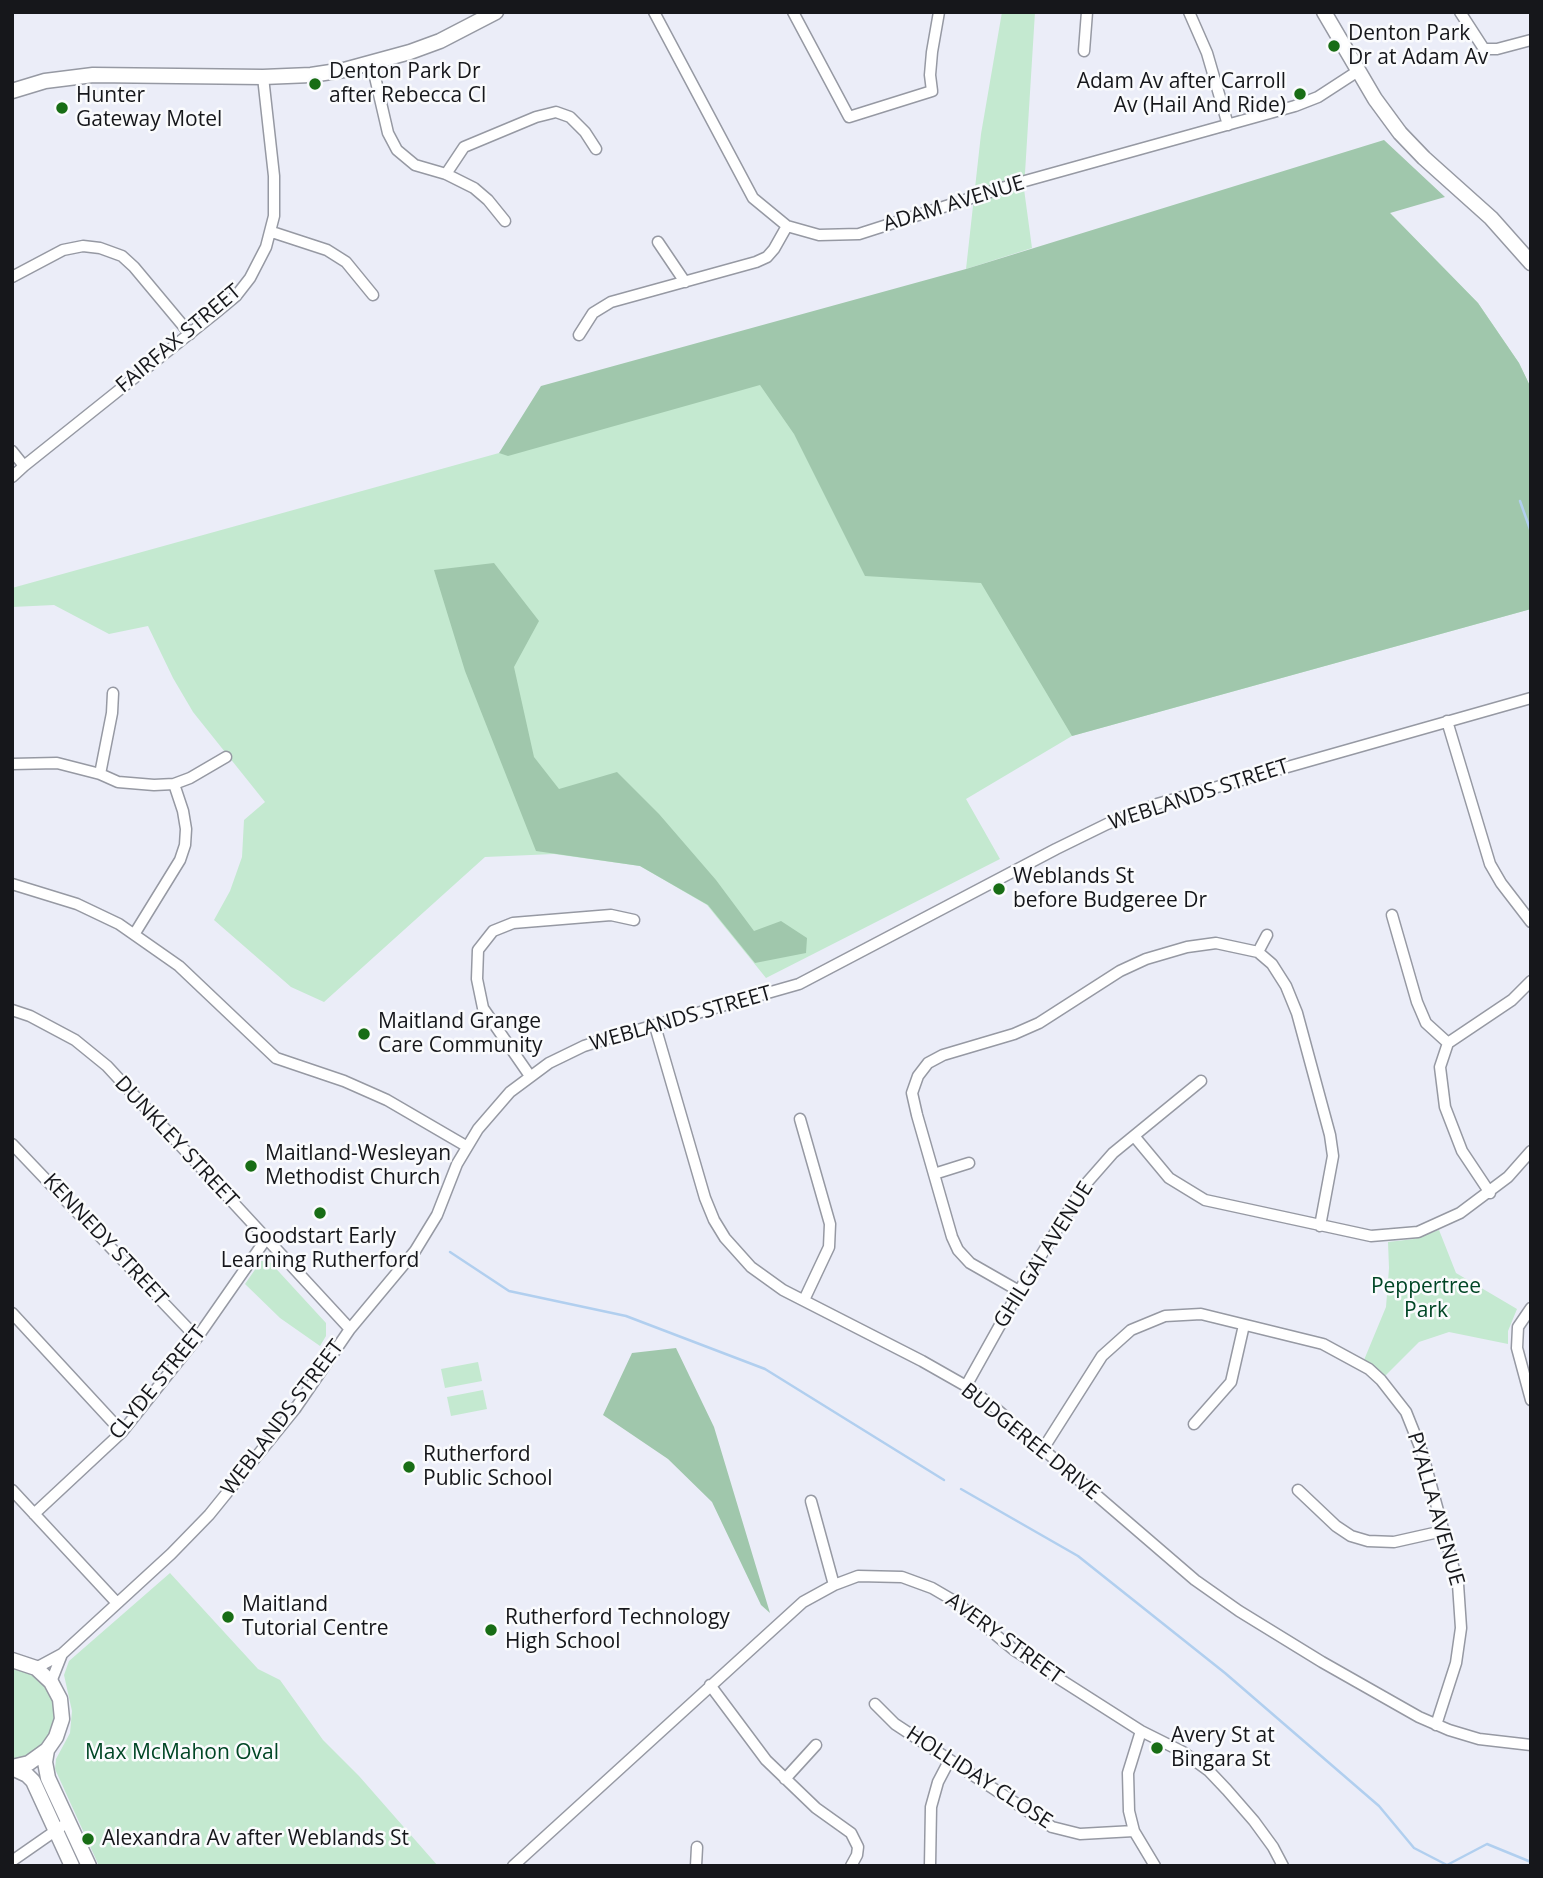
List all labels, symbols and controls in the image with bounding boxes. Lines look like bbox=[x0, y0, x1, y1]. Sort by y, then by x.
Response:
place label: Denton Park Dr at Adam Av bbox=[1348, 21, 1488, 71]
marker: Denton Park Dr at Adam Av bbox=[1326, 38, 1342, 54]
place label: Denton Park Dr after Rebecca Cl bbox=[329, 59, 486, 109]
place label: Adam Av after Carroll Av (Hail And Ride) bbox=[1077, 69, 1286, 119]
marker: Denton Park Dr after Rebecca Cl bbox=[307, 76, 323, 92]
place label: Hunter Gateway Motel bbox=[76, 83, 222, 133]
marker: Adam Av after Carroll Av (Hail And Ride) bbox=[1292, 86, 1308, 102]
marker: Hunter Gateway Motel bbox=[54, 100, 70, 116]
street label: ADAM AVENUE bbox=[880, 171, 1028, 237]
street label: FAIRFAX STREET bbox=[111, 279, 247, 399]
street label: WEBLANDS STREET bbox=[1106, 754, 1292, 836]
place label: Weblands St before Budgeree Dr bbox=[1013, 864, 1207, 914]
marker: Weblands St before Budgeree Dr bbox=[991, 881, 1007, 897]
street label: WEBLANDS STREET bbox=[587, 981, 775, 1057]
place label: Maitland Grange Care Community bbox=[378, 1009, 543, 1059]
marker: Maitland Grange Care Community bbox=[356, 1026, 372, 1042]
street label: DUNKLEY STREET bbox=[109, 1071, 243, 1213]
place label: Maitland-Wesleyan Methodist Church bbox=[265, 1141, 451, 1191]
marker: Maitland-Wesleyan Methodist Church bbox=[243, 1158, 259, 1174]
street label: KENNEDY STREET bbox=[37, 1169, 173, 1311]
street label: GHILGAI AVENUE bbox=[989, 1177, 1099, 1333]
marker: Goodstart Early Learning Rutherford bbox=[312, 1205, 328, 1221]
place label: Goodstart Early Learning Rutherford bbox=[221, 1224, 419, 1274]
park label: Peppertree Park bbox=[1371, 1274, 1481, 1324]
street label: CLYDE STREET bbox=[104, 1321, 212, 1445]
street label: WEBLANDS STREET bbox=[216, 1335, 350, 1501]
street label: BUDGEREE DRIVE bbox=[956, 1378, 1104, 1506]
street label: PYALLA AVENUE bbox=[1401, 1429, 1469, 1589]
place label: Rutherford Public School bbox=[423, 1442, 552, 1492]
marker: Rutherford Public School bbox=[401, 1459, 417, 1475]
street label: AVERY STREET bbox=[941, 1588, 1067, 1690]
place label: Maitland Tutorial Centre bbox=[242, 1592, 389, 1642]
place label: Rutherford Technology High School bbox=[505, 1605, 730, 1655]
marker: Maitland Tutorial Centre bbox=[220, 1609, 236, 1625]
marker: Rutherford Technology High School bbox=[483, 1622, 499, 1638]
street label: HOLLIDAY CLOSE bbox=[901, 1721, 1057, 1835]
place label: Avery St at Bingara St bbox=[1171, 1723, 1275, 1773]
park label: Max McMahon Oval bbox=[85, 1740, 279, 1766]
marker: Avery St at Bingara St bbox=[1149, 1740, 1165, 1756]
place label: Alexandra Av after Weblands St bbox=[102, 1826, 409, 1852]
marker: Alexandra Av after Weblands St bbox=[80, 1831, 96, 1847]

